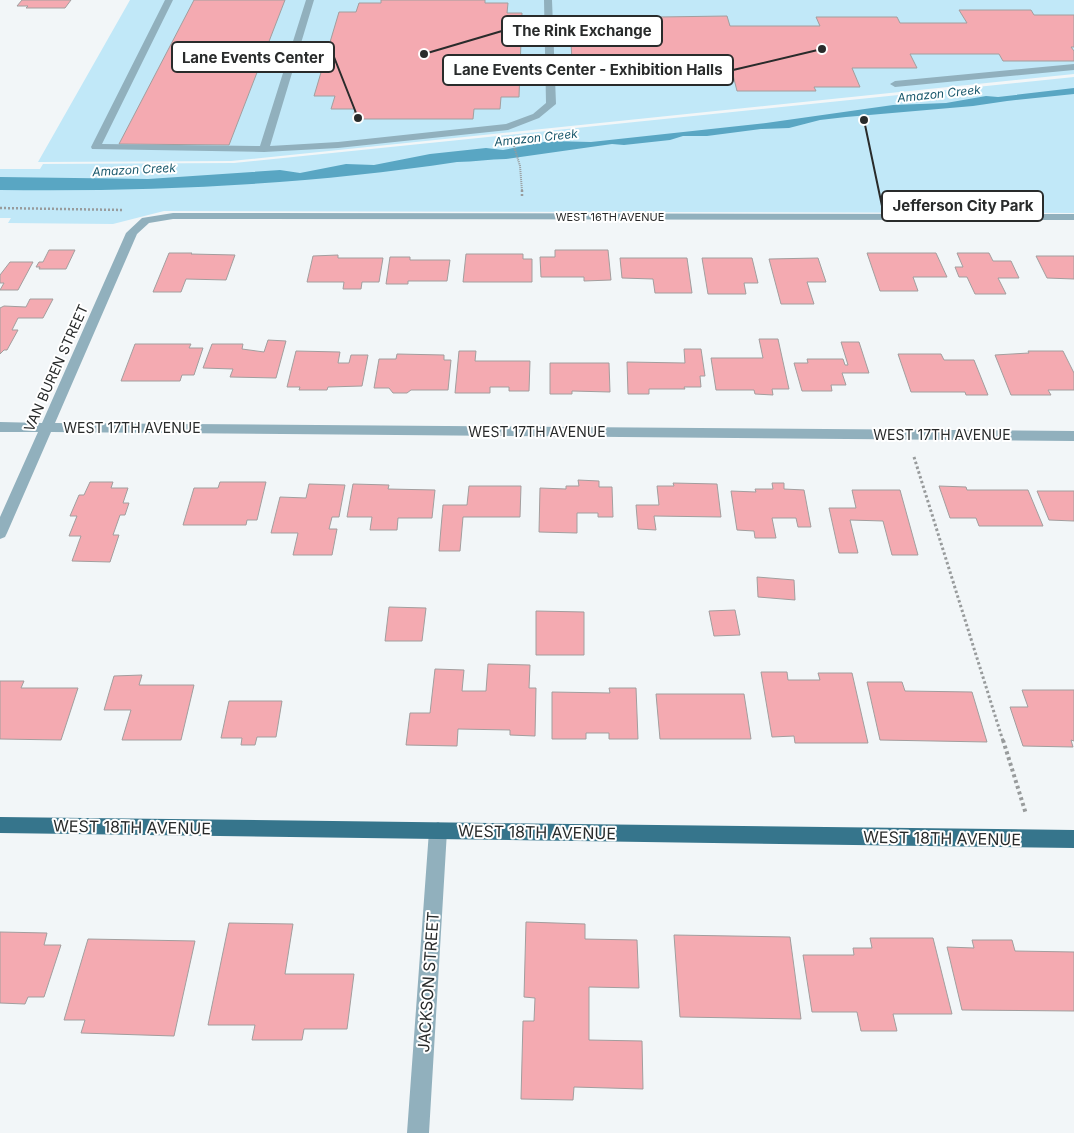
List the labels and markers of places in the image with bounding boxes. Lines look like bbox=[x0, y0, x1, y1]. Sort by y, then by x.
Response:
callout: The Rink Exchange bbox=[502, 16, 662, 46]
callout: Lane Events Center bbox=[172, 42, 334, 72]
callout: Lane Events Center - Exhibition Halls bbox=[443, 55, 733, 85]
callout: Jefferson City Park bbox=[882, 191, 1043, 221]

